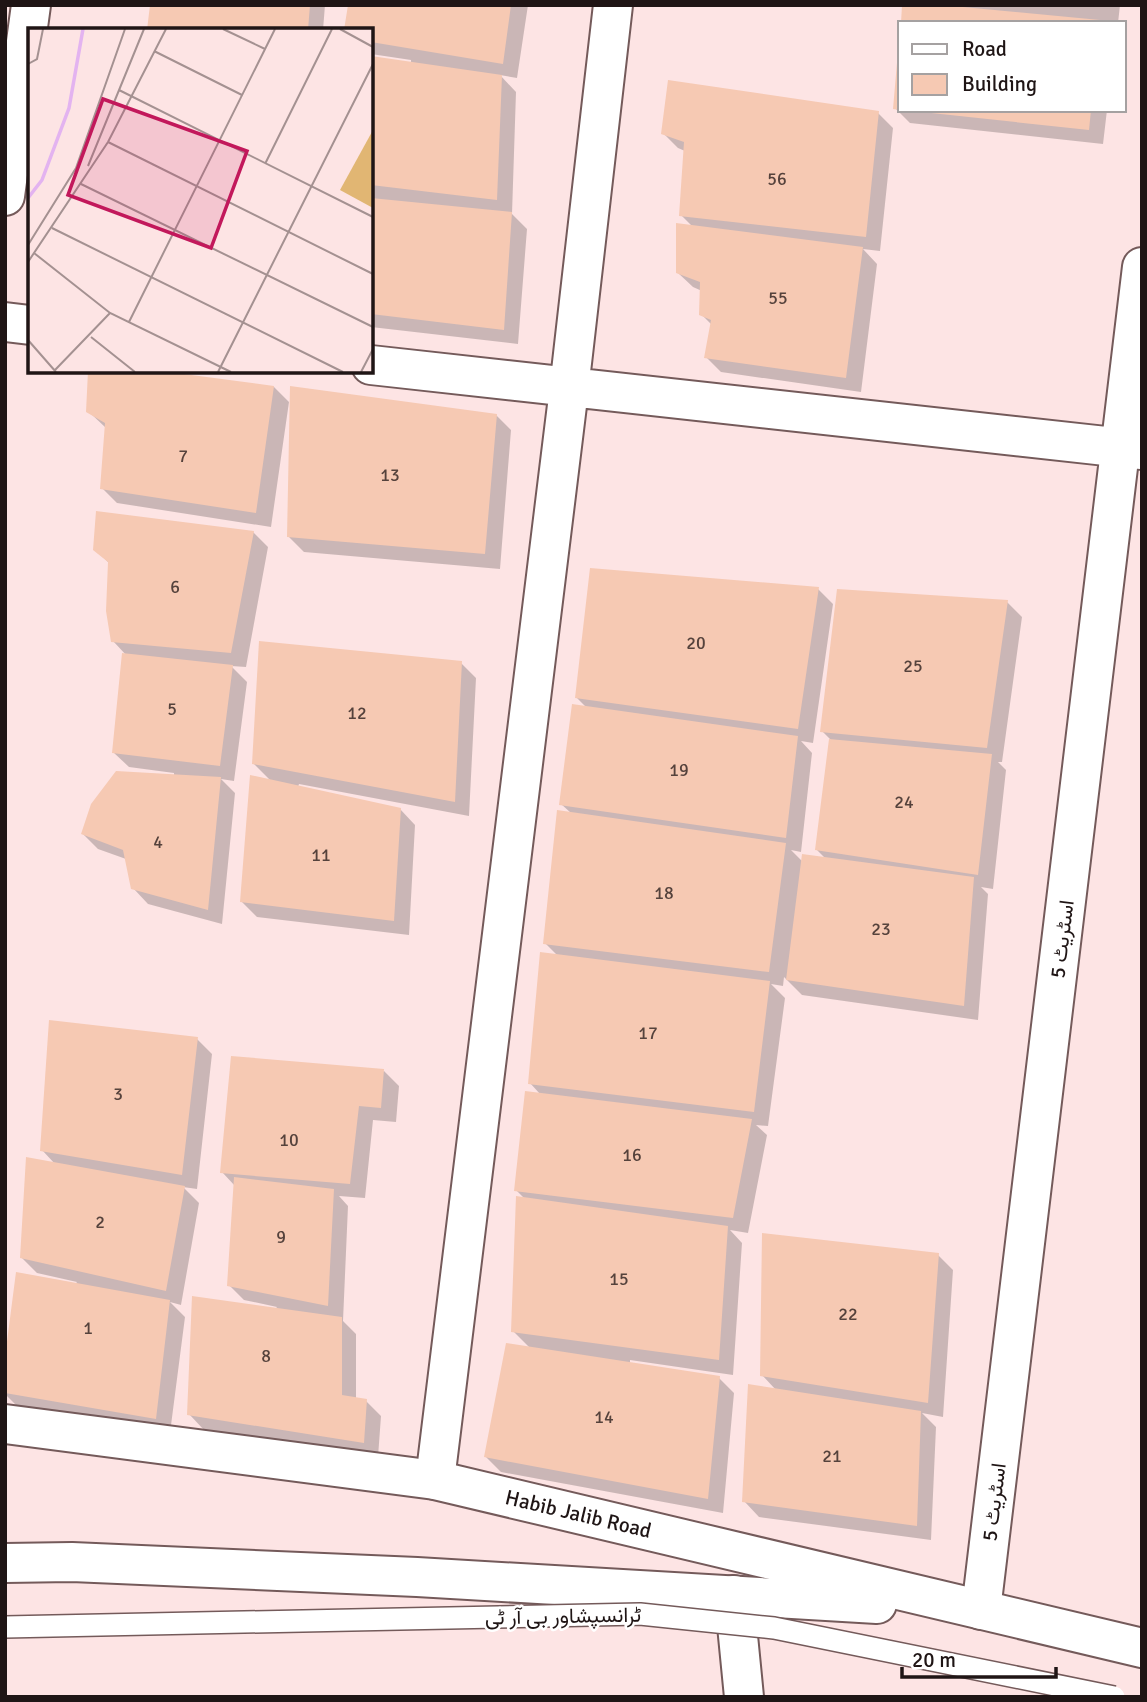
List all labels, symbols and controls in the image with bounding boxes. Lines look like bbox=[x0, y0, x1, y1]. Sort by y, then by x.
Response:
legend bbox=[898, 21, 1126, 112]
inset map bbox=[28, 28, 373, 373]
text: Road bbox=[962, 36, 1007, 62]
text: Building bbox=[962, 71, 1037, 97]
house number: 56 bbox=[767, 168, 787, 190]
house number: 55 bbox=[768, 287, 788, 309]
house number: 7 bbox=[178, 445, 188, 467]
house number: 13 bbox=[380, 464, 400, 486]
house number: 6 bbox=[170, 576, 180, 598]
house number: 20 bbox=[686, 632, 706, 654]
house number: 25 bbox=[903, 655, 923, 677]
house number: 5 bbox=[167, 698, 177, 720]
house number: 12 bbox=[347, 702, 367, 724]
house number: 19 bbox=[669, 759, 689, 781]
house number: 24 bbox=[894, 791, 914, 813]
house number: 4 bbox=[153, 831, 163, 853]
house number: 11 bbox=[311, 844, 331, 866]
house number: 18 bbox=[654, 882, 674, 904]
street label: اسٹریٹ 5 bbox=[1044, 898, 1080, 980]
house number: 23 bbox=[871, 918, 891, 940]
house number: 17 bbox=[638, 1022, 658, 1044]
house number: 3 bbox=[113, 1083, 123, 1105]
house number: 10 bbox=[279, 1129, 299, 1151]
house number: 16 bbox=[622, 1144, 642, 1166]
house number: 2 bbox=[95, 1211, 105, 1233]
house number: 9 bbox=[276, 1226, 286, 1248]
house number: 15 bbox=[609, 1268, 629, 1290]
house number: 22 bbox=[838, 1303, 858, 1325]
house number: 1 bbox=[83, 1317, 93, 1339]
house number: 8 bbox=[261, 1345, 271, 1367]
house number: 14 bbox=[594, 1406, 614, 1428]
house number: 21 bbox=[822, 1445, 842, 1467]
street label: اسٹریٹ 5 bbox=[976, 1461, 1012, 1543]
street label: Habib Jalib Road bbox=[503, 1484, 654, 1544]
street label: ٹرانسپشاور بی آر ٹی bbox=[485, 1602, 641, 1631]
scale bar bbox=[902, 1636, 1056, 1680]
text: 20 m bbox=[912, 1647, 956, 1673]

